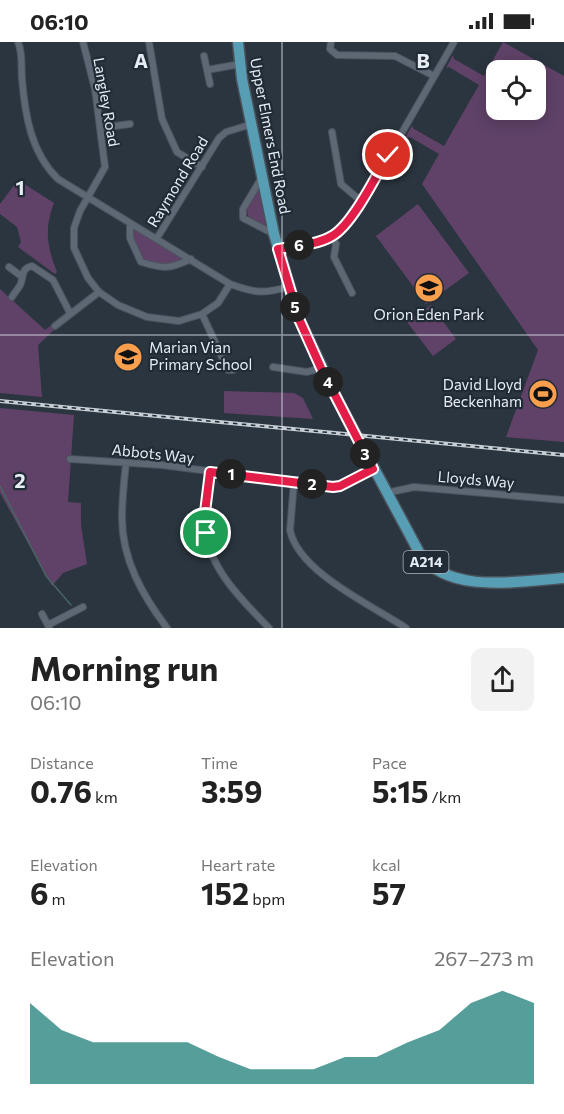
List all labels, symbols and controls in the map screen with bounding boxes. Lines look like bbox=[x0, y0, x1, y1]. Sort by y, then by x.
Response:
text: 06:10 bbox=[30, 8, 89, 35]
text: A bbox=[134, 48, 148, 72]
text: B bbox=[416, 48, 430, 72]
street label: Langley Road bbox=[90, 56, 124, 148]
street label: Upper Elmers End Road bbox=[247, 56, 295, 215]
map controls bbox=[486, 60, 546, 120]
button: locate bbox=[486, 60, 546, 120]
pin bbox=[362, 129, 413, 180]
street label: Raymond Road bbox=[143, 133, 211, 230]
icon: check bbox=[371, 138, 404, 171]
text: 1 bbox=[15, 175, 25, 199]
pin: 6 bbox=[284, 230, 314, 260]
text: 6 bbox=[294, 235, 304, 254]
school or university icon: Orion Eden Park bbox=[413, 272, 445, 304]
pin: 5 bbox=[280, 292, 310, 322]
text: 5 bbox=[290, 297, 300, 316]
place label: Orion Eden Park bbox=[374, 305, 484, 323]
place label: Marian Vian Primary School bbox=[149, 338, 252, 373]
school or university icon: Marian Vian Primary School bbox=[112, 341, 144, 373]
pin: 4 bbox=[313, 367, 343, 397]
text: 4 bbox=[323, 372, 333, 391]
place label: David Lloyd Beckenham bbox=[443, 375, 522, 410]
sports icon: David Lloyd Beckenham bbox=[527, 378, 559, 410]
pin: 3 bbox=[350, 439, 380, 469]
street label: Abbots Way bbox=[111, 440, 195, 466]
text: 3 bbox=[360, 444, 370, 463]
pin: 1 bbox=[216, 459, 246, 489]
text: 1 bbox=[227, 464, 235, 483]
street label: Lloyds Way bbox=[437, 467, 515, 491]
text: 2 bbox=[14, 468, 26, 492]
pin: 2 bbox=[297, 469, 327, 499]
text: 2 bbox=[307, 474, 317, 493]
pin bbox=[180, 507, 231, 558]
icon: arrive bbox=[189, 516, 222, 549]
road number: A214 bbox=[404, 551, 448, 573]
text: Morning run bbox=[30, 647, 218, 688]
button: share bbox=[471, 648, 534, 711]
text: 06:10 bbox=[30, 690, 82, 714]
text: Distance bbox=[30, 753, 94, 772]
text: Time bbox=[201, 753, 238, 772]
text: Pace bbox=[372, 753, 407, 772]
text: 0.76 bbox=[30, 772, 92, 809]
text: 3:59 bbox=[201, 772, 262, 809]
text: 5:15 bbox=[372, 772, 429, 809]
text: km bbox=[92, 787, 118, 806]
text: /km bbox=[429, 787, 461, 806]
text: Elevation bbox=[30, 855, 98, 874]
text: Heart rate bbox=[201, 855, 275, 874]
text: kcal bbox=[372, 855, 401, 874]
text: 6 bbox=[30, 874, 49, 911]
text: 152 bbox=[201, 874, 249, 911]
text: 57 bbox=[372, 874, 406, 911]
text: m bbox=[49, 889, 66, 908]
text: bpm bbox=[249, 889, 285, 908]
text: Elevation bbox=[30, 946, 115, 970]
text: 267–273 m bbox=[434, 946, 534, 970]

